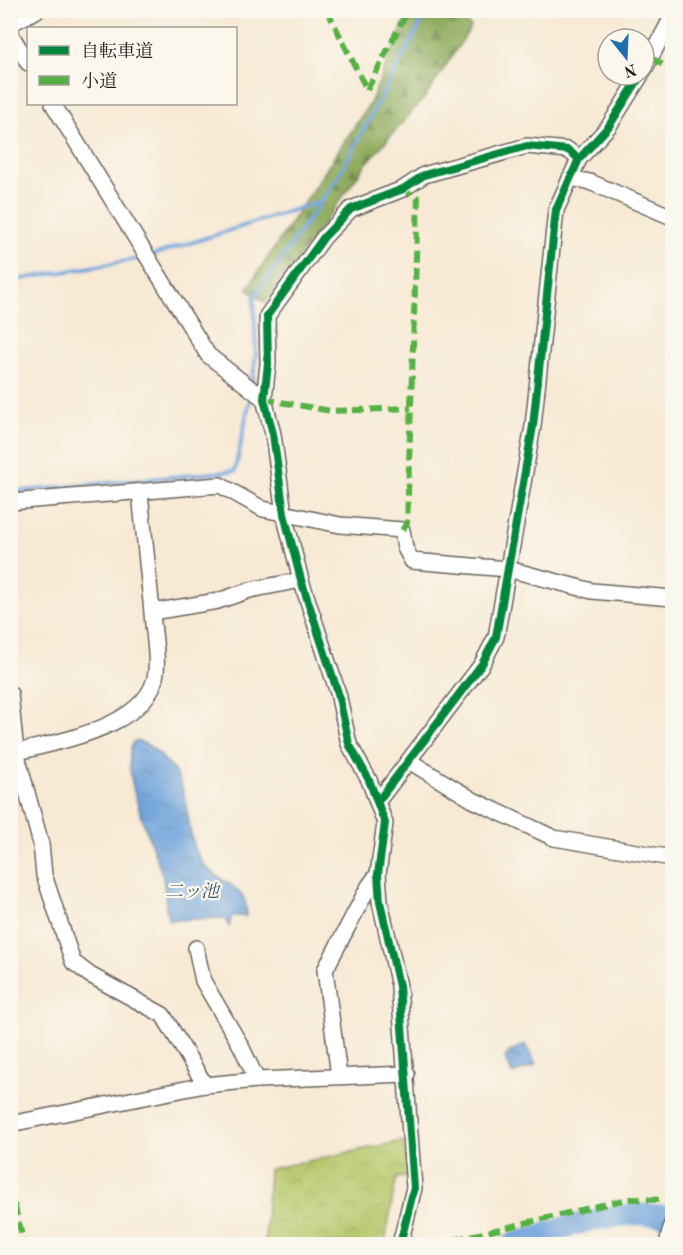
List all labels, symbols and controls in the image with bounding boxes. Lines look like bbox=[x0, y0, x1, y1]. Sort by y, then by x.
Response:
legend bbox=[27, 27, 237, 105]
north arrow bbox=[596, 27, 656, 87]
text: 自転車道 bbox=[81, 41, 153, 61]
text: N bbox=[621, 60, 638, 79]
text: 小道 bbox=[81, 71, 117, 91]
water label: 二ッ池 bbox=[165, 882, 221, 901]

